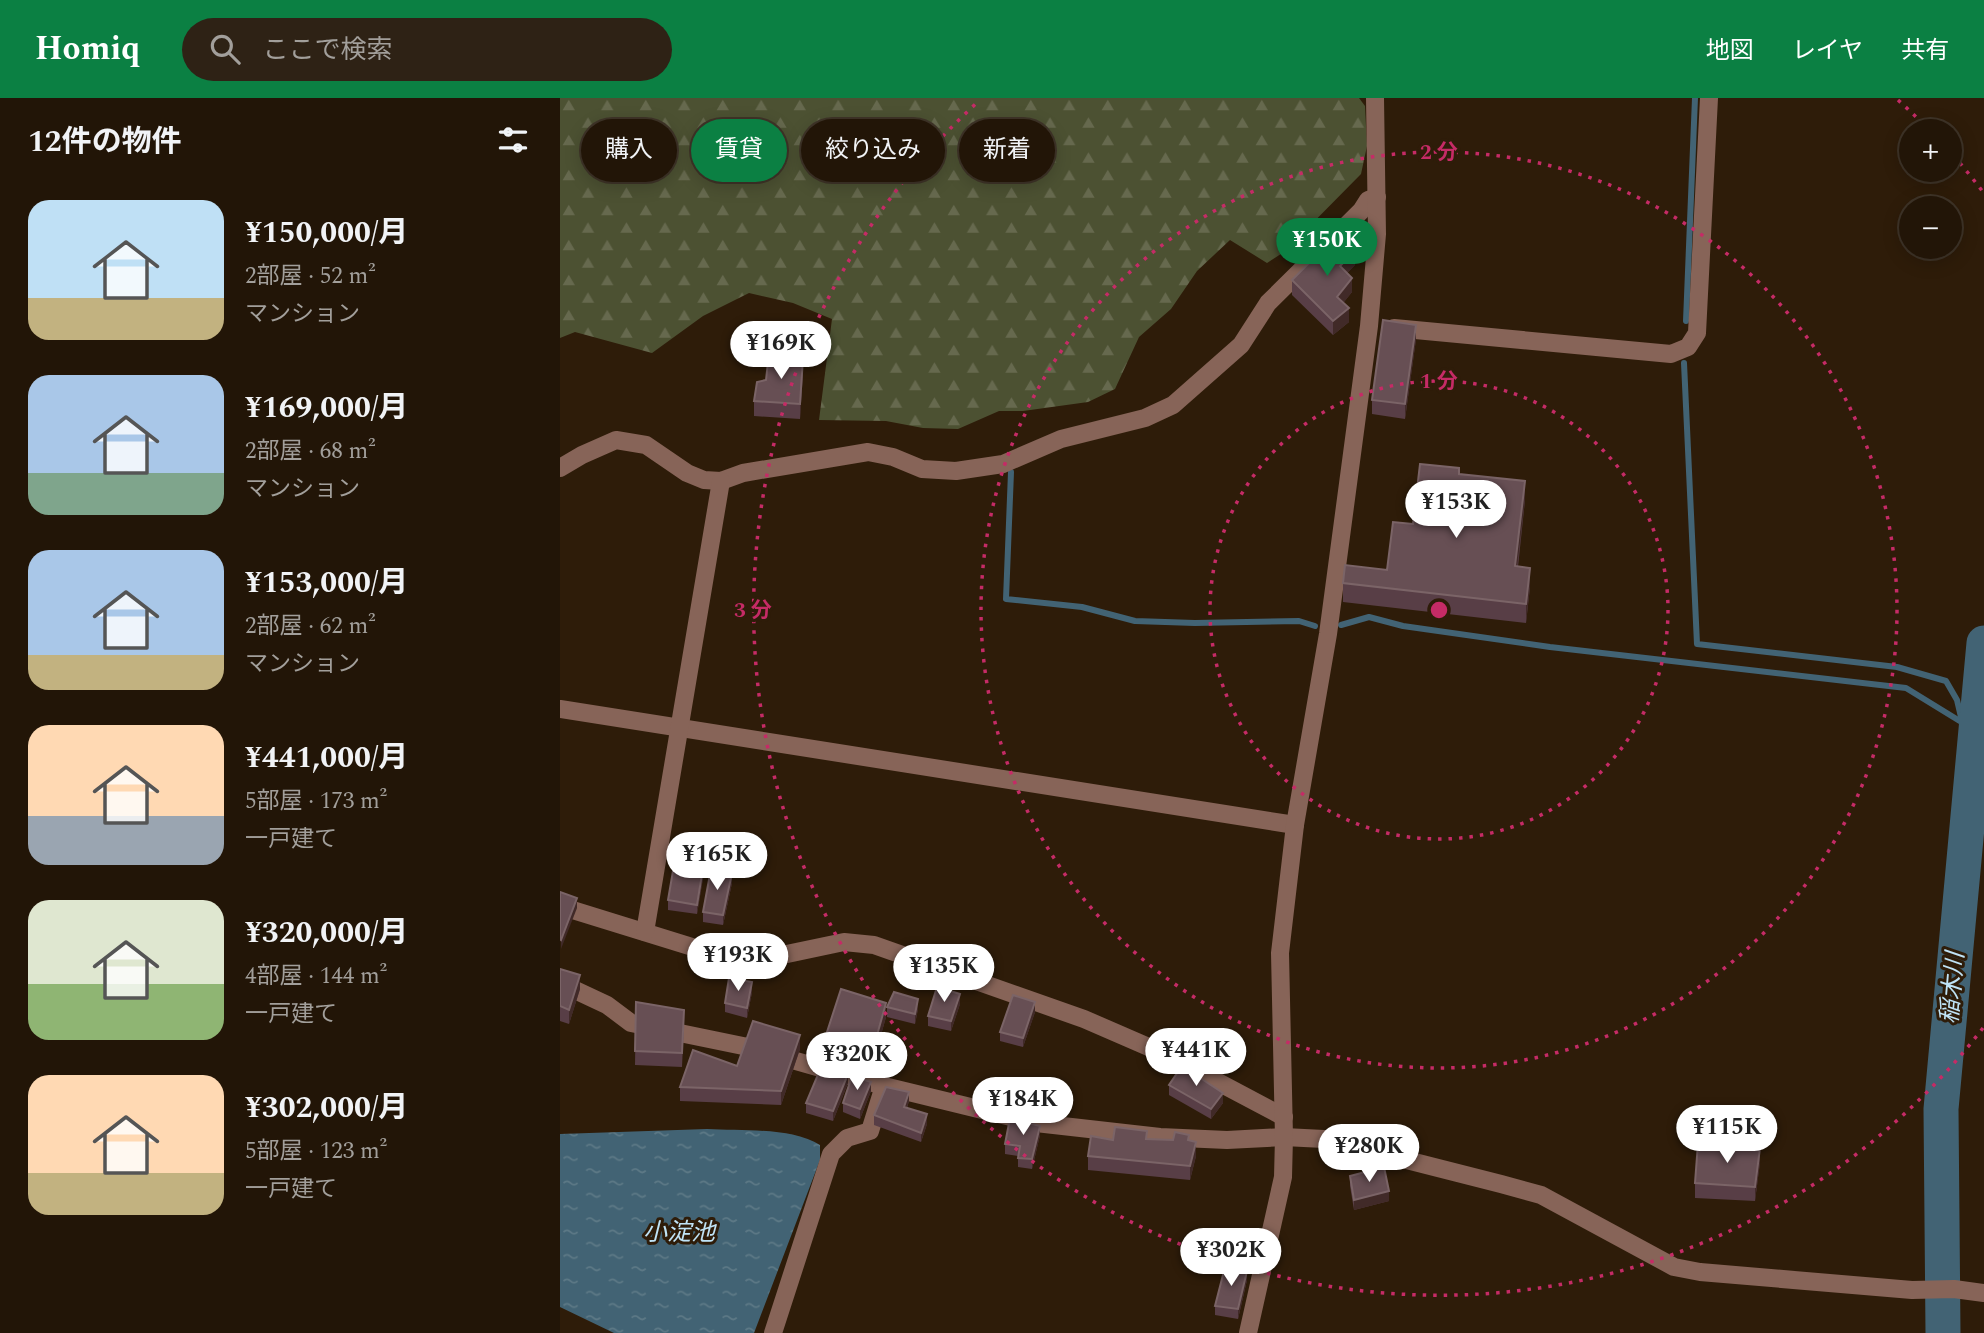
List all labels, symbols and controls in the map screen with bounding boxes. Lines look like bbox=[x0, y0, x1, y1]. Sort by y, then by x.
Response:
search box bbox=[182, 18, 672, 81]
text: Homiq bbox=[35, 24, 140, 74]
icon: search bbox=[206, 30, 244, 68]
text: ここで検索 bbox=[262, 30, 392, 70]
text: 地図 bbox=[1706, 33, 1754, 69]
text: レイヤ bbox=[1792, 33, 1863, 69]
text: 共有 bbox=[1901, 33, 1949, 69]
text: 12件の物件 bbox=[28, 119, 182, 165]
chip: 購入 bbox=[581, 119, 677, 182]
chip: 賃貸 bbox=[691, 119, 787, 182]
chip: 絞り込み bbox=[801, 119, 945, 182]
chip: 新着 bbox=[959, 119, 1055, 182]
map controls bbox=[1899, 119, 1962, 259]
button: + bbox=[1899, 119, 1962, 182]
icon: filters bbox=[494, 121, 532, 159]
text: 2 分 bbox=[1420, 137, 1458, 169]
button: − bbox=[1899, 196, 1962, 259]
text: ¥150,000/月 bbox=[245, 210, 408, 256]
pin: ¥150K bbox=[1278, 218, 1376, 278]
text: ¥150K bbox=[1292, 223, 1362, 258]
icon: home bbox=[84, 228, 168, 312]
text: 2部屋 · 52 m² bbox=[245, 259, 376, 294]
text: マンション bbox=[245, 297, 360, 332]
pin: ¥169K bbox=[732, 322, 830, 381]
text: ¥169K bbox=[746, 326, 816, 361]
text: 1 分 bbox=[1420, 366, 1458, 398]
text: ¥169,000/月 bbox=[245, 385, 408, 431]
icon: home bbox=[84, 403, 168, 487]
text: 2部屋 · 68 m² bbox=[245, 434, 376, 469]
text: マンション bbox=[245, 472, 360, 507]
pin: ¥153K bbox=[1407, 480, 1505, 540]
text: ¥153K bbox=[1421, 485, 1491, 520]
text: ¥153,000/月 bbox=[245, 560, 408, 606]
icon: home bbox=[84, 578, 168, 662]
text: 3 分 bbox=[734, 595, 772, 627]
centre of rings bbox=[1427, 598, 1451, 622]
text: 2部屋 · 62 m² bbox=[245, 609, 376, 644]
text: マンション bbox=[245, 647, 360, 682]
text: ¥441,000/月 bbox=[245, 735, 408, 781]
icon: home bbox=[84, 753, 168, 837]
text: 5部屋 · 173 m² bbox=[245, 784, 387, 819]
text: 一戸建て bbox=[245, 822, 337, 857]
pin: ¥165K bbox=[668, 832, 766, 892]
text: ¥165K bbox=[682, 837, 752, 872]
text: ¥320,000/月 bbox=[245, 910, 408, 956]
icon: home bbox=[84, 928, 168, 1012]
pin: ¥193K bbox=[689, 934, 787, 993]
text: ¥193K bbox=[703, 938, 773, 973]
pin: ¥135K bbox=[895, 944, 993, 1004]
water label: 稲木川 bbox=[1932, 948, 1974, 1026]
text: ¥135K bbox=[909, 949, 979, 984]
text: 4部屋 · 144 m² bbox=[245, 959, 387, 994]
text: 一戸建て bbox=[245, 997, 337, 1032]
pin: ¥441K bbox=[1147, 1028, 1245, 1088]
pin: ¥320K bbox=[808, 1032, 906, 1092]
text: ¥441K bbox=[1161, 1033, 1231, 1068]
text: ¥320K bbox=[822, 1037, 892, 1072]
pin: ¥184K bbox=[974, 1077, 1072, 1137]
text: ¥184K bbox=[988, 1082, 1058, 1117]
text: ¥302,000/月 bbox=[245, 1085, 408, 1131]
icon: home bbox=[84, 1103, 168, 1187]
pin: ¥115K bbox=[1678, 1105, 1776, 1165]
text: ¥115K bbox=[1692, 1110, 1762, 1145]
pin: ¥280K bbox=[1320, 1124, 1418, 1184]
text: ¥280K bbox=[1334, 1129, 1404, 1164]
text: 5部屋 · 123 m² bbox=[245, 1134, 387, 1169]
text: 一戸建て bbox=[245, 1172, 337, 1207]
water label: 小淀池 bbox=[643, 1215, 717, 1251]
pin: ¥302K bbox=[1182, 1228, 1280, 1288]
text: ¥302K bbox=[1196, 1233, 1266, 1268]

